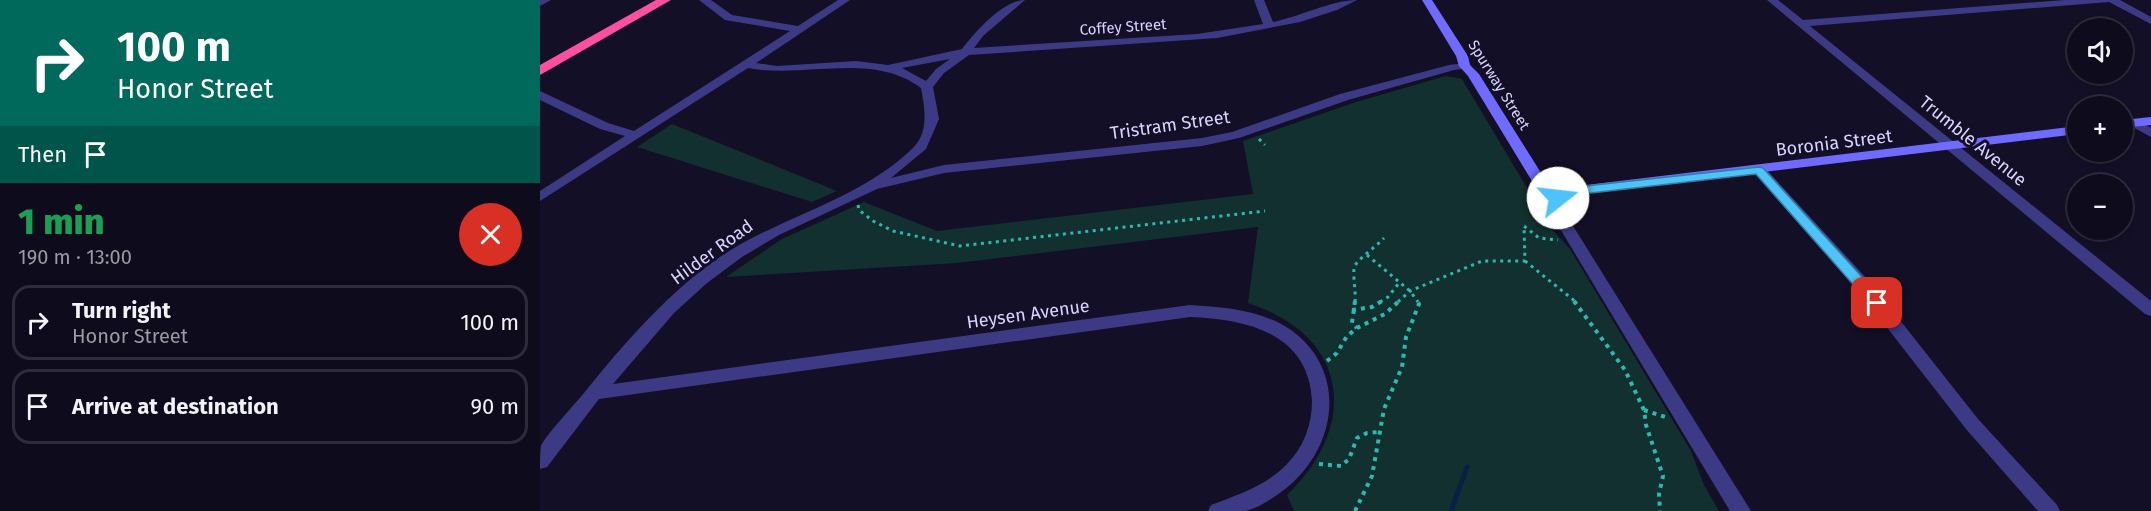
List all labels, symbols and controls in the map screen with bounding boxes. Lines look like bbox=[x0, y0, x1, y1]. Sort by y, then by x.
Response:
street label: Coffey Street bbox=[1079, 15, 1168, 39]
map controls bbox=[2067, 18, 2133, 240]
button: sound bbox=[2067, 18, 2133, 84]
text: 100 m bbox=[117, 22, 231, 72]
icon: right bbox=[18, 24, 96, 102]
street label: Spurway Street bbox=[1464, 37, 1534, 134]
text: Honor Street bbox=[117, 73, 274, 105]
street label: Trumble Avenue bbox=[1915, 91, 2031, 191]
button: + bbox=[2067, 96, 2133, 162]
street label: Tristram Street bbox=[1109, 106, 1232, 144]
street label: Boronia Street bbox=[1774, 125, 1894, 161]
icon: arrive bbox=[79, 138, 112, 171]
text: Then bbox=[18, 141, 67, 168]
position arrow bbox=[1526, 166, 1590, 230]
button: − bbox=[2067, 174, 2133, 240]
text: 1 min bbox=[18, 200, 104, 244]
button: close bbox=[459, 203, 522, 266]
street label: Hilder Road bbox=[667, 215, 757, 289]
text: 190 m · 13:00 bbox=[18, 245, 132, 269]
pin bbox=[1851, 277, 1902, 328]
icon: arrive bbox=[1860, 286, 1893, 319]
street label: Heysen Avenue bbox=[965, 294, 1091, 334]
text: Turn right bbox=[72, 297, 171, 324]
icon: right bbox=[21, 306, 54, 339]
text: 100 m bbox=[460, 309, 519, 336]
text: Honor Street bbox=[72, 324, 188, 348]
icon: arrive bbox=[21, 390, 54, 423]
text: Arrive at destination bbox=[72, 393, 279, 420]
text: 90 m bbox=[470, 393, 519, 420]

